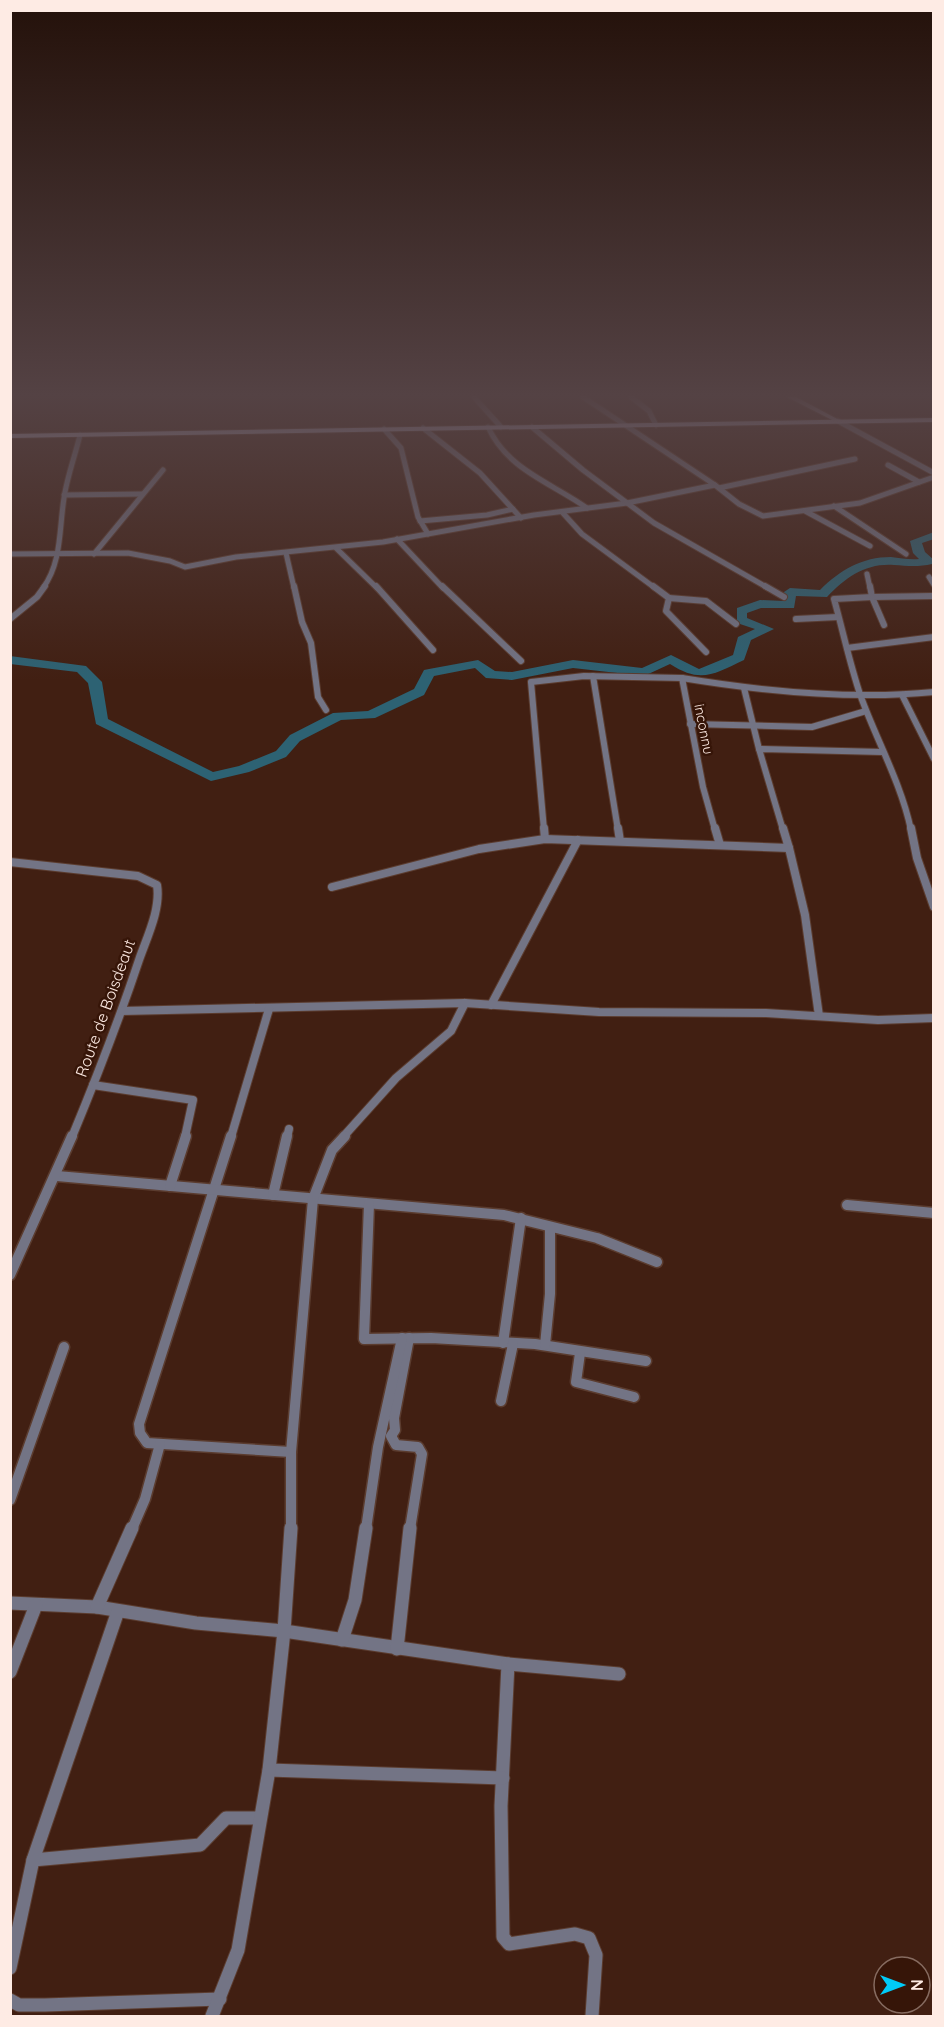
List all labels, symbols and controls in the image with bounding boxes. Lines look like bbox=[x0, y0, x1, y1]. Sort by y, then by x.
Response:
street label: inconnu bbox=[690, 702, 718, 756]
street label: Route de Boisdeaut bbox=[71, 936, 139, 1080]
north arrow bbox=[872, 1955, 932, 2015]
text: N bbox=[907, 1979, 927, 1991]

